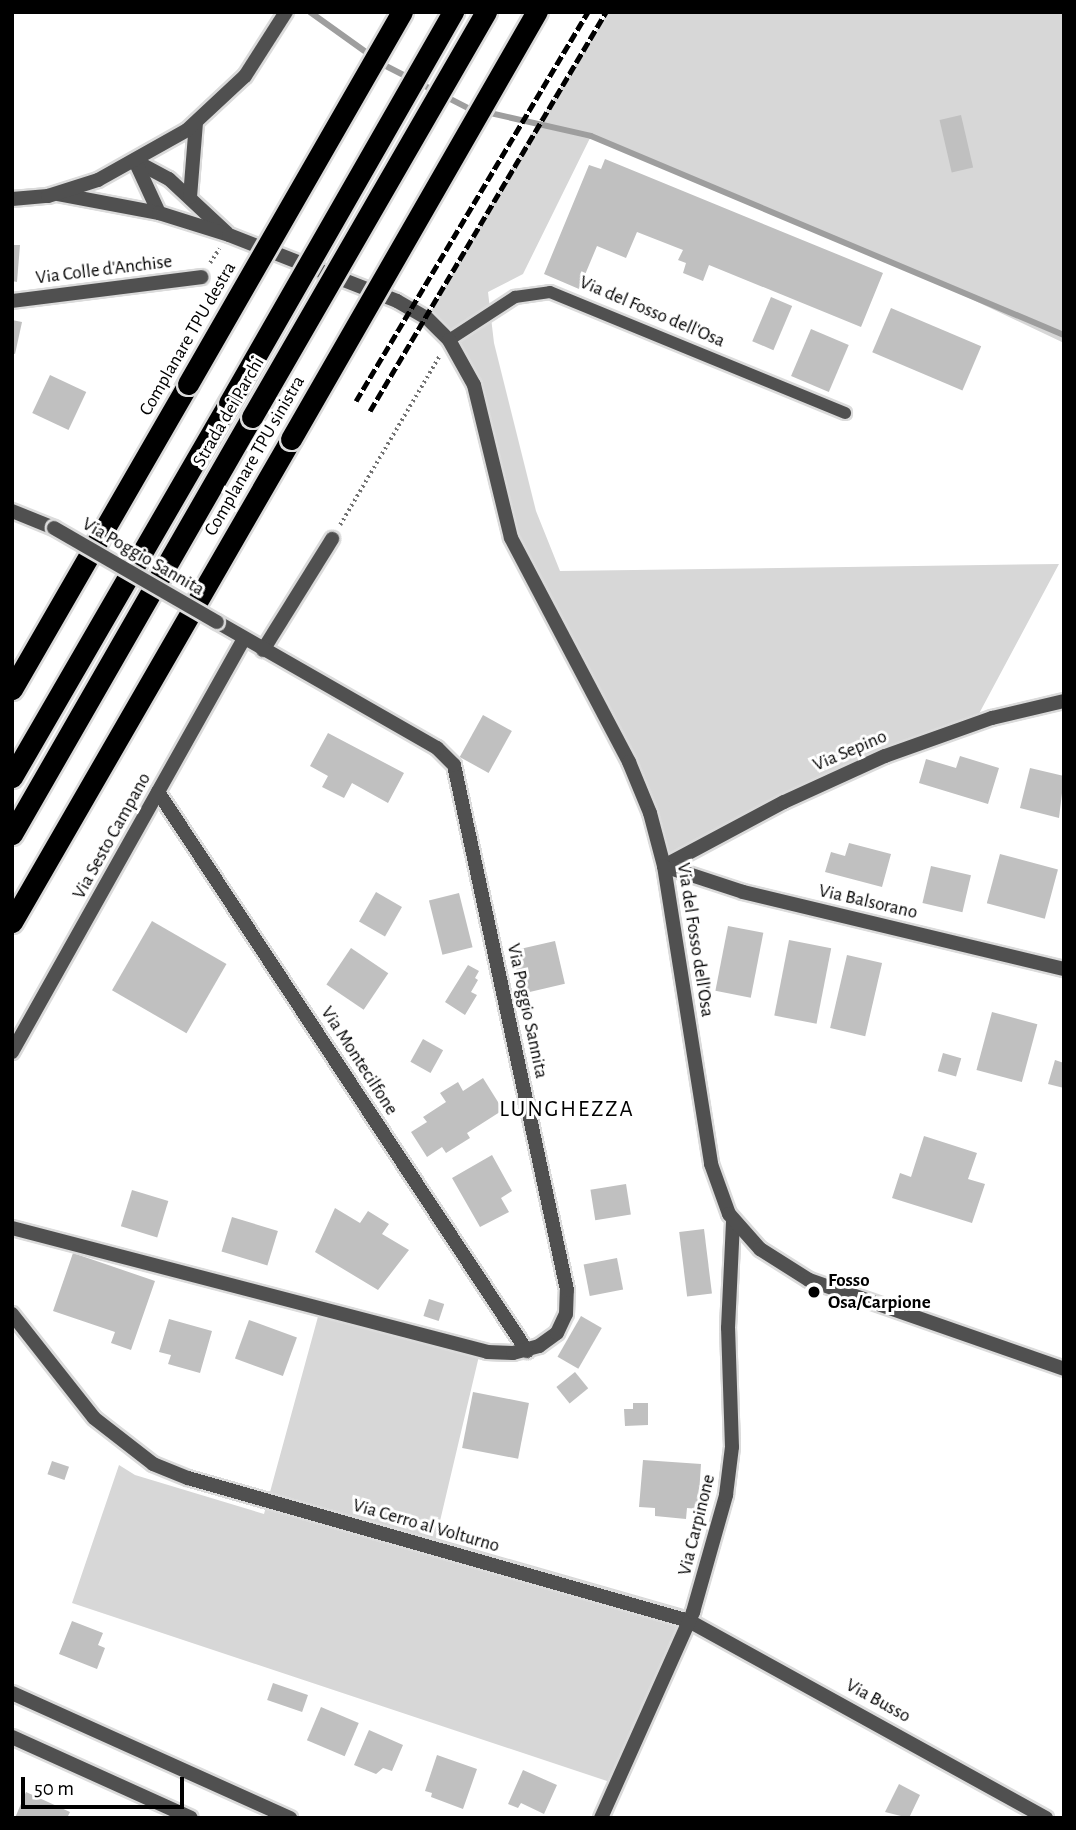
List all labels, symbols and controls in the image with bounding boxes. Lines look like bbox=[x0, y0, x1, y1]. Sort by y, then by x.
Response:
street label: Via Colle d'Anchise bbox=[34, 250, 174, 290]
street label: Complanare TPU destra bbox=[135, 258, 241, 420]
street label: Via del Fosso dell'Osa bbox=[576, 271, 728, 353]
street label: Strada dei Parchi bbox=[188, 353, 270, 471]
street label: Complanare TPU sinistra bbox=[200, 372, 310, 540]
street label: Via Poggio Sannita bbox=[78, 513, 208, 601]
street label: Via Sepino bbox=[810, 725, 890, 777]
street label: Via Sesto Campano bbox=[68, 769, 156, 903]
street label: Via del Fosso dell'Osa bbox=[672, 861, 718, 1019]
street label: Via Balsorano bbox=[816, 880, 920, 924]
street label: Via Poggio Sannita bbox=[502, 942, 552, 1080]
street label: Via Montecilfone bbox=[315, 1002, 403, 1120]
district label: LUNGHEZZA bbox=[500, 1096, 634, 1124]
place label: Fosso Osa/Carpione bbox=[828, 1270, 931, 1314]
marker: Fosso Osa/Carpione bbox=[806, 1284, 822, 1300]
street label: Via Carpinone bbox=[673, 1472, 721, 1578]
street label: Via Cerro al Volturno bbox=[350, 1494, 502, 1558]
street label: Via Busso bbox=[842, 1674, 914, 1728]
scale bar bbox=[24, 1764, 187, 1808]
text: 50 m bbox=[34, 1778, 74, 1799]

